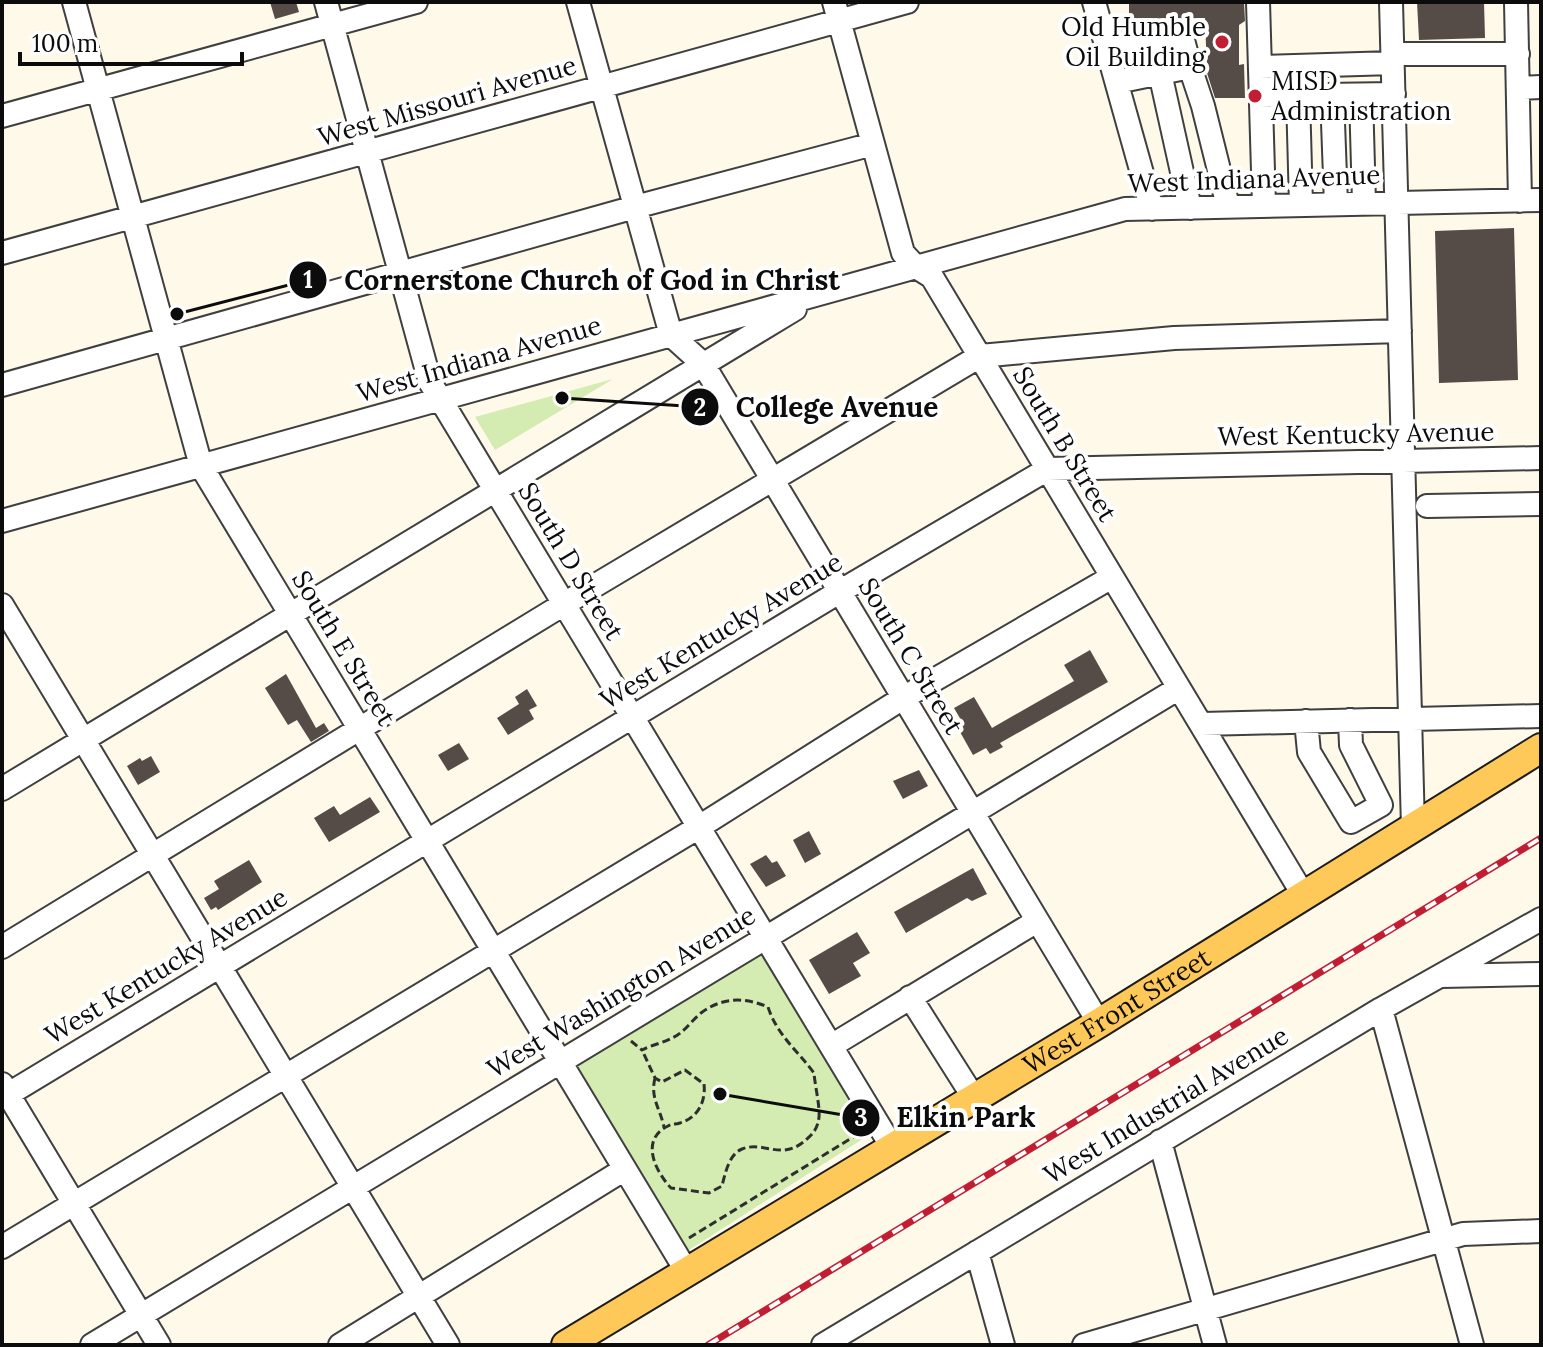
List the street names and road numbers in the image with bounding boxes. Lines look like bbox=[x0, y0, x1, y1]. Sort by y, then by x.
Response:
street label: West Missouri Avenue bbox=[314, 48, 580, 153]
street label: West Indiana Avenue bbox=[1127, 158, 1381, 199]
street label: West Indiana Avenue bbox=[353, 308, 605, 409]
street label: South B Street bbox=[1006, 360, 1125, 527]
street label: West Kentucky Avenue bbox=[1217, 415, 1495, 452]
street label: South D Street bbox=[511, 476, 631, 645]
street label: West Kentucky Avenue bbox=[593, 545, 848, 716]
street label: South E Street bbox=[285, 564, 404, 731]
street label: South C Street bbox=[852, 572, 971, 740]
street label: West Kentucky Avenue bbox=[38, 880, 293, 1051]
street label: West Washington Avenue bbox=[481, 898, 761, 1085]
street label: West Front Street bbox=[1017, 941, 1217, 1081]
street label: West Industrial Avenue bbox=[1037, 1018, 1294, 1191]

